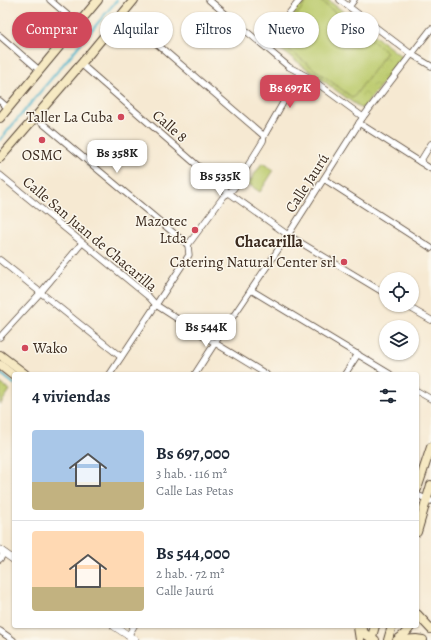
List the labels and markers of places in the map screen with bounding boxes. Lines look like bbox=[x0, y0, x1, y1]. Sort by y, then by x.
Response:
pin: Bs 697K bbox=[253, 75, 327, 109]
place label: Taller La Cuba bbox=[26, 107, 113, 127]
marker: Taller La Cuba bbox=[116, 112, 126, 122]
marker: OSMC bbox=[37, 135, 47, 145]
pin: Bs 358K bbox=[80, 140, 154, 174]
place label: OSMC bbox=[22, 145, 62, 165]
pin: Bs 535K bbox=[183, 163, 257, 197]
place label: Mazotec Ltda bbox=[135, 211, 187, 248]
marker: Mazotec Ltda bbox=[190, 225, 200, 235]
place label: Catering Natural Center srl bbox=[170, 252, 336, 272]
marker: Catering Natural Center srl bbox=[339, 257, 349, 267]
pin: Bs 544K bbox=[169, 314, 243, 348]
place label: Wako bbox=[32, 338, 67, 358]
marker: Wako bbox=[20, 343, 30, 353]

